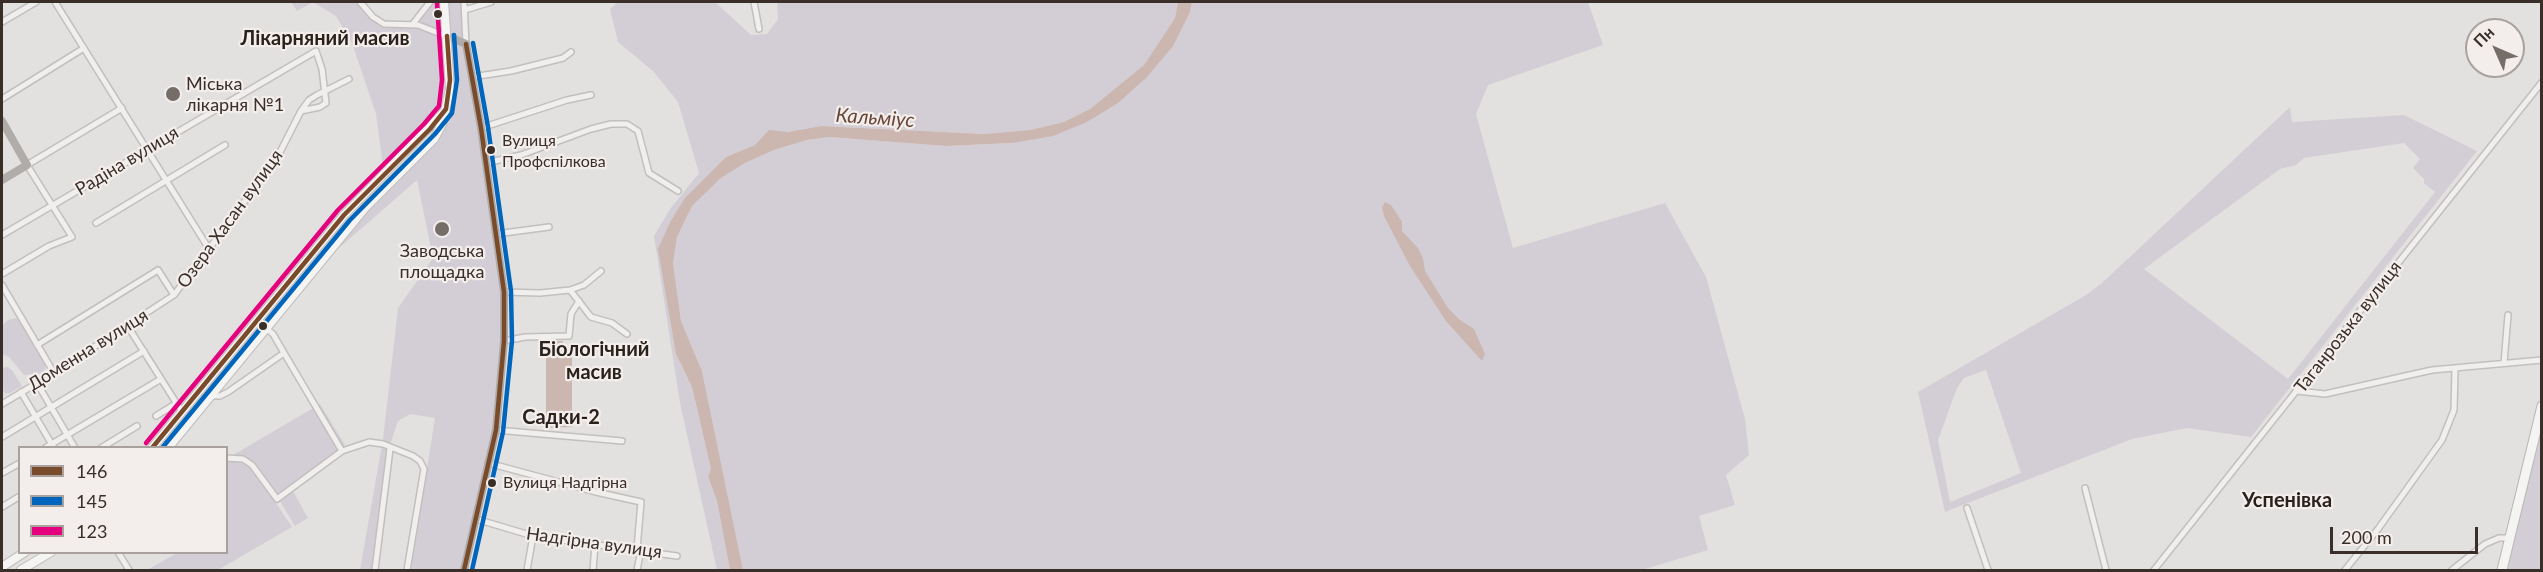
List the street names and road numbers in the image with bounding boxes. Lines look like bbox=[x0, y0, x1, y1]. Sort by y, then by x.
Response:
street label: Радіна вулиця bbox=[72, 122, 182, 200]
street label: Озера Хасан вулиця bbox=[172, 146, 288, 292]
street label: Таганрозька вулиця bbox=[2290, 257, 2406, 397]
street label: Доменна вулиця bbox=[24, 304, 152, 396]
street label: Надгірна вулиця bbox=[525, 523, 663, 563]

